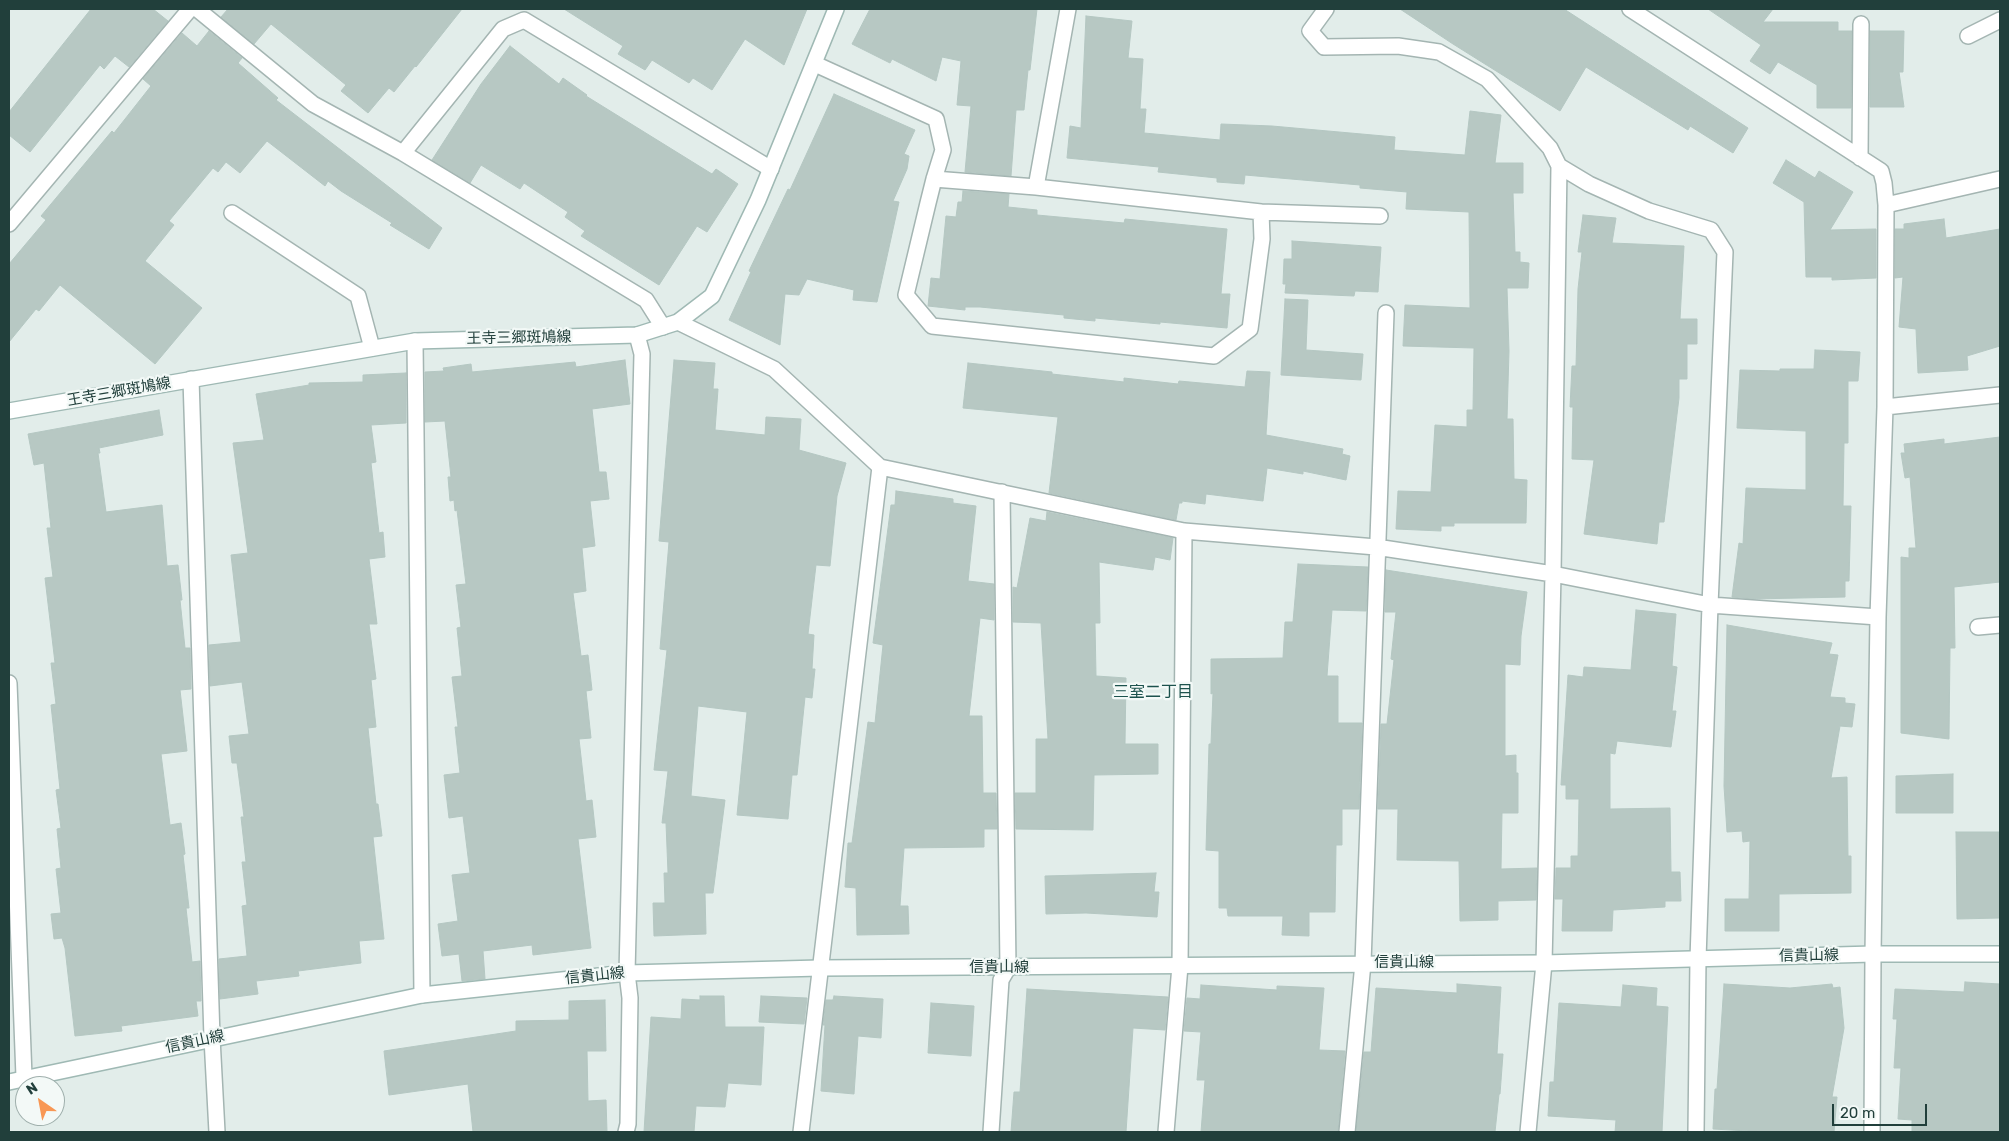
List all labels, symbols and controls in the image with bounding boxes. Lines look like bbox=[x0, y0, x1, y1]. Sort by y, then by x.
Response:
street label: 王寺三郷斑鳩線 bbox=[466, 328, 572, 348]
street label: 王寺三郷斑鳩線 bbox=[66, 374, 172, 410]
district label: 三室二丁目 bbox=[1113, 682, 1193, 702]
street label: 信貴山線 bbox=[1779, 946, 1839, 966]
street label: 信貴山線 bbox=[1374, 954, 1434, 972]
street label: 信貴山線 bbox=[969, 959, 1029, 977]
street label: 信貴山線 bbox=[564, 964, 626, 988]
street label: 信貴山線 bbox=[164, 1027, 226, 1057]
north arrow bbox=[15, 1076, 65, 1126]
text: N bbox=[23, 1079, 41, 1099]
scale bar bbox=[1834, 1094, 1929, 1126]
text: 20 m bbox=[1840, 1104, 1875, 1122]

